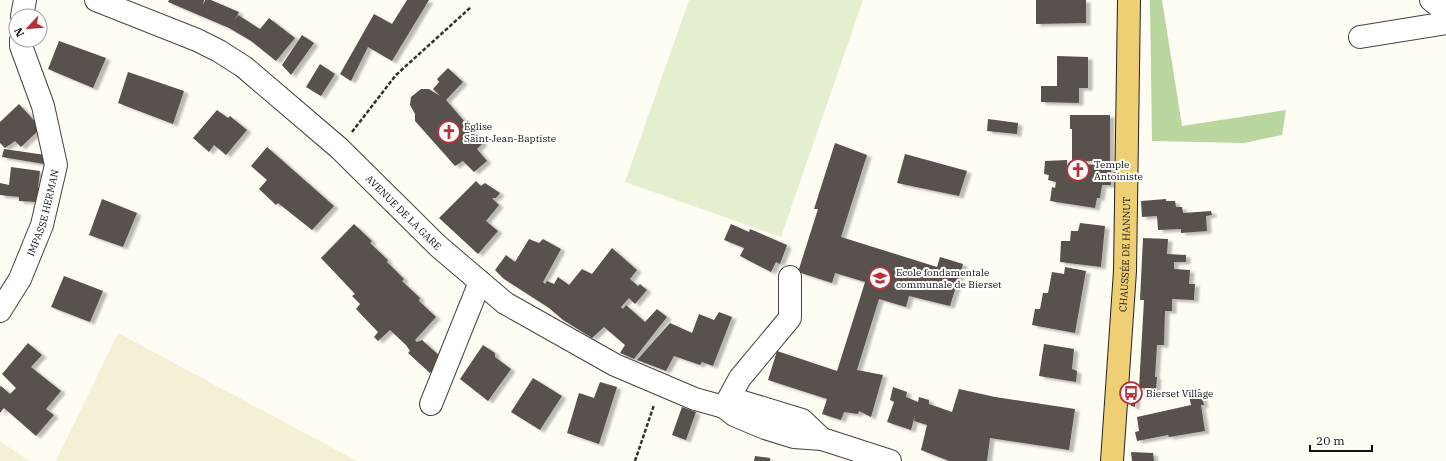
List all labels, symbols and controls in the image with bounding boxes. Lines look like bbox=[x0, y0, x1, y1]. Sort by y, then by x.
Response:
north arrow bbox=[8, 8, 48, 48]
text: N bbox=[11, 25, 27, 39]
church icon: Église Saint-Jean-Baptiste bbox=[436, 119, 462, 145]
place label: Église Saint-Jean-Baptiste bbox=[464, 120, 556, 145]
church icon: Temple Antoiniste bbox=[1065, 157, 1091, 183]
place label: Temple Antoiniste bbox=[1094, 158, 1143, 183]
street label: IMPASSE HERMAN bbox=[24, 168, 62, 258]
street label: AVENUE DE LA GARE bbox=[363, 172, 444, 253]
street label: CHAUSSÉE DE HANNUT bbox=[1116, 196, 1133, 312]
school or university icon: Ecole fondamentale communale de Bierset bbox=[867, 265, 893, 291]
place label: Ecole fondamentale communale de Bierset bbox=[896, 266, 1002, 291]
bus stop icon: Bierset Village bbox=[1118, 380, 1144, 406]
place label: Bierset Village bbox=[1146, 387, 1213, 400]
scale bar bbox=[1310, 427, 1372, 453]
text: 20 m bbox=[1316, 433, 1345, 448]

